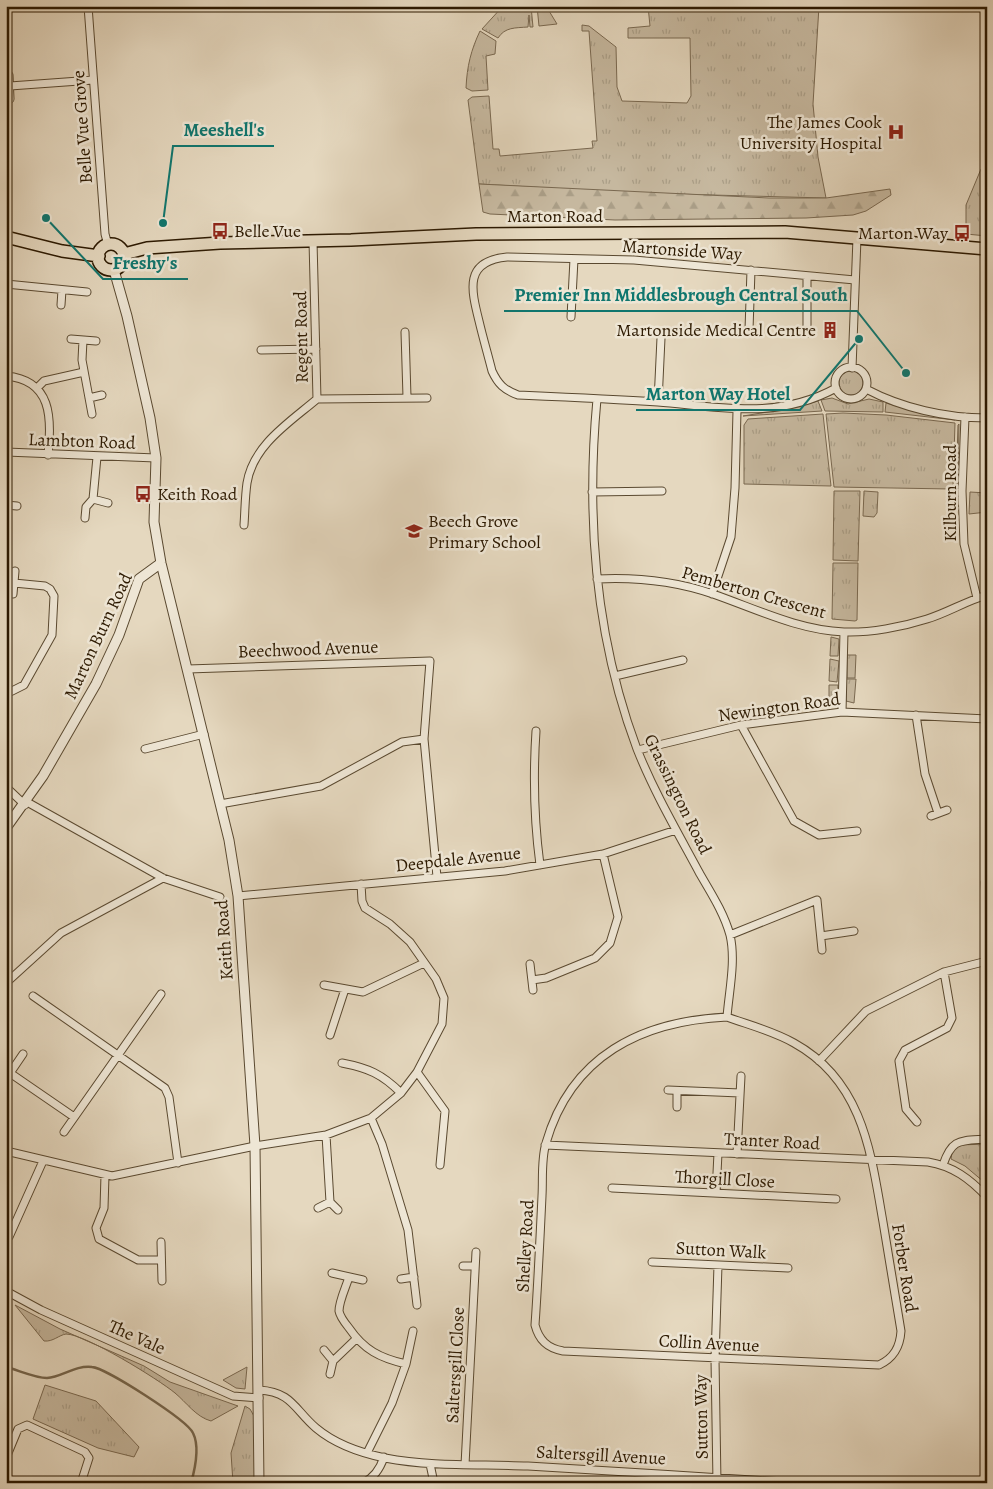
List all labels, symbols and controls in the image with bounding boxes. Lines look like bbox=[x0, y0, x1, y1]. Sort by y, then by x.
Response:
street label: Belle Vue Grove bbox=[66, 70, 98, 184]
place label: The James Cook University Hospital bbox=[740, 110, 883, 155]
callout: Meeshell's bbox=[173, 112, 274, 146]
text: Meeshell's bbox=[183, 117, 265, 143]
hospital icon: The James Cook University Hospital bbox=[886, 122, 906, 142]
street label: Marton Road bbox=[507, 204, 603, 228]
place label: Belle Vue bbox=[234, 219, 301, 243]
bus stop icon: Belle Vue bbox=[210, 221, 230, 241]
place label: Marton Way bbox=[858, 221, 949, 245]
bus stop icon: Marton Way bbox=[952, 223, 972, 243]
street label: Martonside Way bbox=[621, 234, 744, 266]
callout: Freshy's bbox=[103, 245, 188, 279]
text: Freshy's bbox=[113, 250, 178, 276]
callout: Premier Inn Middlesbrough Central South bbox=[504, 277, 857, 311]
text: Premier Inn Middlesbrough Central South bbox=[514, 282, 848, 308]
street label: Regent Road bbox=[288, 290, 314, 383]
place label: Martonside Medical Centre bbox=[616, 318, 816, 342]
building icon: Martonside Medical Centre bbox=[820, 320, 840, 340]
callout: Marton Way Hotel bbox=[636, 376, 800, 410]
text: Marton Way Hotel bbox=[646, 381, 790, 407]
street label: Lambton Road bbox=[28, 427, 136, 455]
street label: Kilburn Road bbox=[938, 444, 962, 542]
place label: Keith Road bbox=[157, 482, 238, 506]
bus stop icon: Keith Road bbox=[133, 484, 153, 504]
place label: Beech Grove Primary School bbox=[428, 509, 541, 554]
school or university icon: Beech Grove Primary School bbox=[404, 521, 424, 541]
street label: Pemberton Crescent bbox=[679, 560, 829, 624]
street label: Marton Burn Road bbox=[58, 569, 138, 703]
street label: Beechwood Avenue bbox=[237, 635, 379, 663]
street label: Newington Road bbox=[716, 687, 842, 727]
street label: Grassington Road bbox=[639, 730, 718, 858]
street label: Deepdale Avenue bbox=[394, 840, 522, 878]
street label: Keith Road bbox=[209, 899, 239, 981]
street label: Tranter Road bbox=[723, 1126, 821, 1156]
street label: Thorgill Close bbox=[674, 1164, 776, 1194]
street label: Shelley Road bbox=[511, 1199, 539, 1293]
street label: Forber Road bbox=[886, 1222, 924, 1314]
street label: Sutton Walk bbox=[675, 1236, 767, 1264]
street label: Saltersgill Close bbox=[440, 1306, 470, 1424]
street label: The Vale bbox=[105, 1314, 169, 1360]
street label: Collin Avenue bbox=[658, 1328, 760, 1358]
street label: Sutton Way bbox=[688, 1373, 714, 1460]
street label: Saltersgill Avenue bbox=[535, 1440, 667, 1470]

